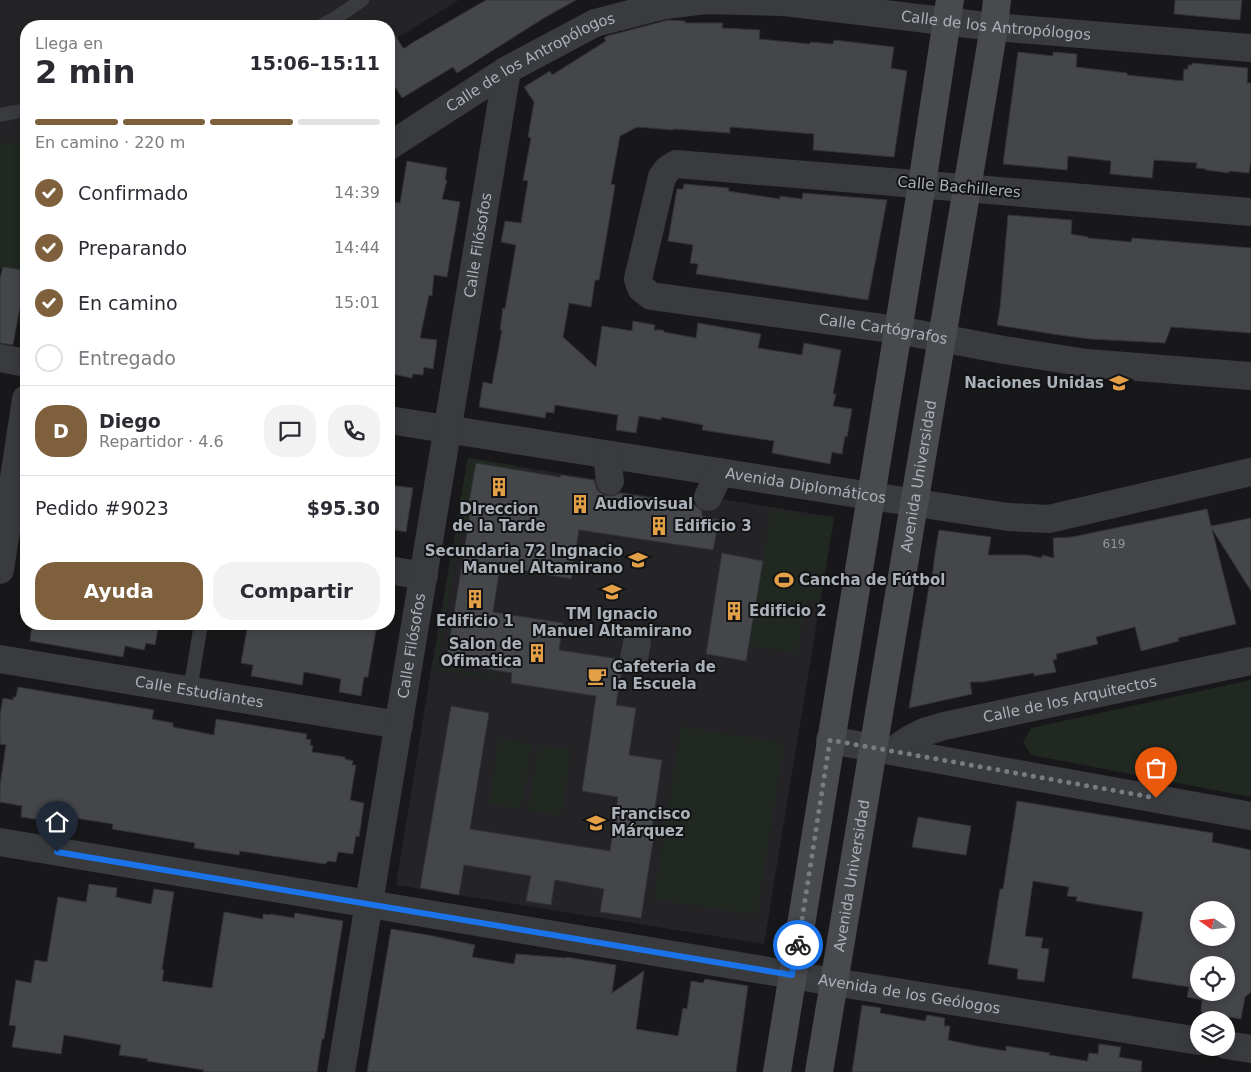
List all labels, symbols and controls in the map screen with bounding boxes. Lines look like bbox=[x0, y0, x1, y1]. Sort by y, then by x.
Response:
street label: Calle de los Antropólogos bbox=[900, 7, 1092, 44]
street label: Calle de los Antropólogos bbox=[443, 9, 617, 116]
text: Llega en bbox=[35, 34, 103, 53]
text: 15:06–15:11 bbox=[250, 52, 380, 74]
text: 2 min bbox=[35, 53, 136, 91]
text: En camino · 220 m bbox=[35, 133, 185, 152]
street label: Calle Bachilleres bbox=[897, 173, 1022, 201]
icon: check bbox=[35, 179, 63, 207]
text: Confirmado bbox=[78, 182, 188, 204]
text: 14:39 bbox=[334, 183, 380, 202]
street label: Calle Filósofos bbox=[460, 191, 496, 299]
icon: check bbox=[35, 234, 63, 262]
text: Preparando bbox=[78, 237, 187, 259]
text: 14:44 bbox=[334, 238, 380, 257]
icon: check bbox=[35, 289, 63, 317]
text: En camino bbox=[78, 292, 178, 314]
text: 15:01 bbox=[334, 293, 380, 312]
street label: Calle Cartógrafos bbox=[818, 310, 949, 348]
text: Entregado bbox=[78, 347, 176, 369]
school or university icon: Naciones Unidas bbox=[1108, 372, 1130, 394]
place label: Naciones Unidas bbox=[964, 374, 1104, 392]
street label: Avenida Universidad bbox=[897, 399, 940, 554]
button: chat bbox=[264, 405, 316, 457]
button: phone bbox=[328, 405, 380, 457]
text: Diego bbox=[99, 410, 161, 432]
text: D bbox=[53, 420, 69, 442]
text: Repartidor · 4.6 bbox=[99, 432, 224, 451]
street label: Avenida Diplomáticos bbox=[724, 464, 888, 507]
building icon: DIreccion de la Tarde bbox=[488, 476, 510, 498]
building icon: Audiovisual bbox=[569, 493, 591, 515]
place label: Audiovisual bbox=[595, 495, 693, 513]
text: Pedido #9023 bbox=[35, 497, 169, 519]
text: $95.30 bbox=[307, 497, 380, 519]
place label: DIreccion de la Tarde bbox=[452, 500, 546, 535]
building icon: Edificio 3 bbox=[648, 515, 670, 537]
place label: Edificio 3 bbox=[674, 517, 752, 535]
house number: 619 bbox=[1103, 537, 1125, 551]
place label: Secundaria 72 Ingnacio Manuel Altamirano bbox=[425, 542, 623, 577]
school or university icon: Secundaria 72 Ingnacio Manuel Altamirano bbox=[627, 549, 649, 571]
button: Ayuda bbox=[35, 562, 203, 620]
button: Compartir bbox=[213, 562, 380, 620]
sports icon: Cancha de Fútbol bbox=[773, 569, 795, 591]
place label: Cancha de Fútbol bbox=[799, 571, 945, 589]
school or university icon: TM Ignacio Manuel Altamirano bbox=[601, 581, 623, 603]
building icon: Edificio 1 bbox=[464, 588, 486, 610]
street label: Calle Filósofos bbox=[394, 592, 429, 700]
building icon: Edificio 2 bbox=[723, 600, 745, 622]
place label: Edificio 2 bbox=[749, 602, 827, 620]
place label: TM Ignacio Manuel Altamirano bbox=[532, 605, 692, 640]
place label: Edificio 1 bbox=[436, 612, 514, 630]
place label: Salon de Ofimatica bbox=[441, 635, 522, 670]
building icon: Salon de Ofimatica bbox=[526, 642, 548, 664]
place label: Cafeteria de la Escuela bbox=[612, 658, 716, 693]
cafe icon: Cafeteria de la Escuela bbox=[586, 665, 608, 687]
street label: Calle Estudiantes bbox=[134, 672, 265, 711]
street label: Calle de los Arquitectos bbox=[981, 672, 1159, 727]
pin bbox=[1135, 747, 1177, 798]
icon: bag bbox=[1142, 754, 1170, 782]
street label: Avenida Universidad bbox=[830, 798, 873, 953]
pin bbox=[36, 801, 78, 852]
place label: Francisco Márquez bbox=[611, 805, 691, 840]
icon: home bbox=[43, 808, 71, 836]
school or university icon: Francisco Márquez bbox=[585, 812, 607, 834]
north arrow bbox=[1190, 901, 1235, 946]
map controls bbox=[1190, 901, 1235, 1056]
courier bbox=[773, 920, 823, 970]
icon: bike bbox=[784, 931, 812, 959]
button: locate bbox=[1190, 956, 1235, 1001]
street label: Avenida de los Geólogos bbox=[817, 971, 1002, 1018]
button: layers bbox=[1190, 1011, 1235, 1056]

